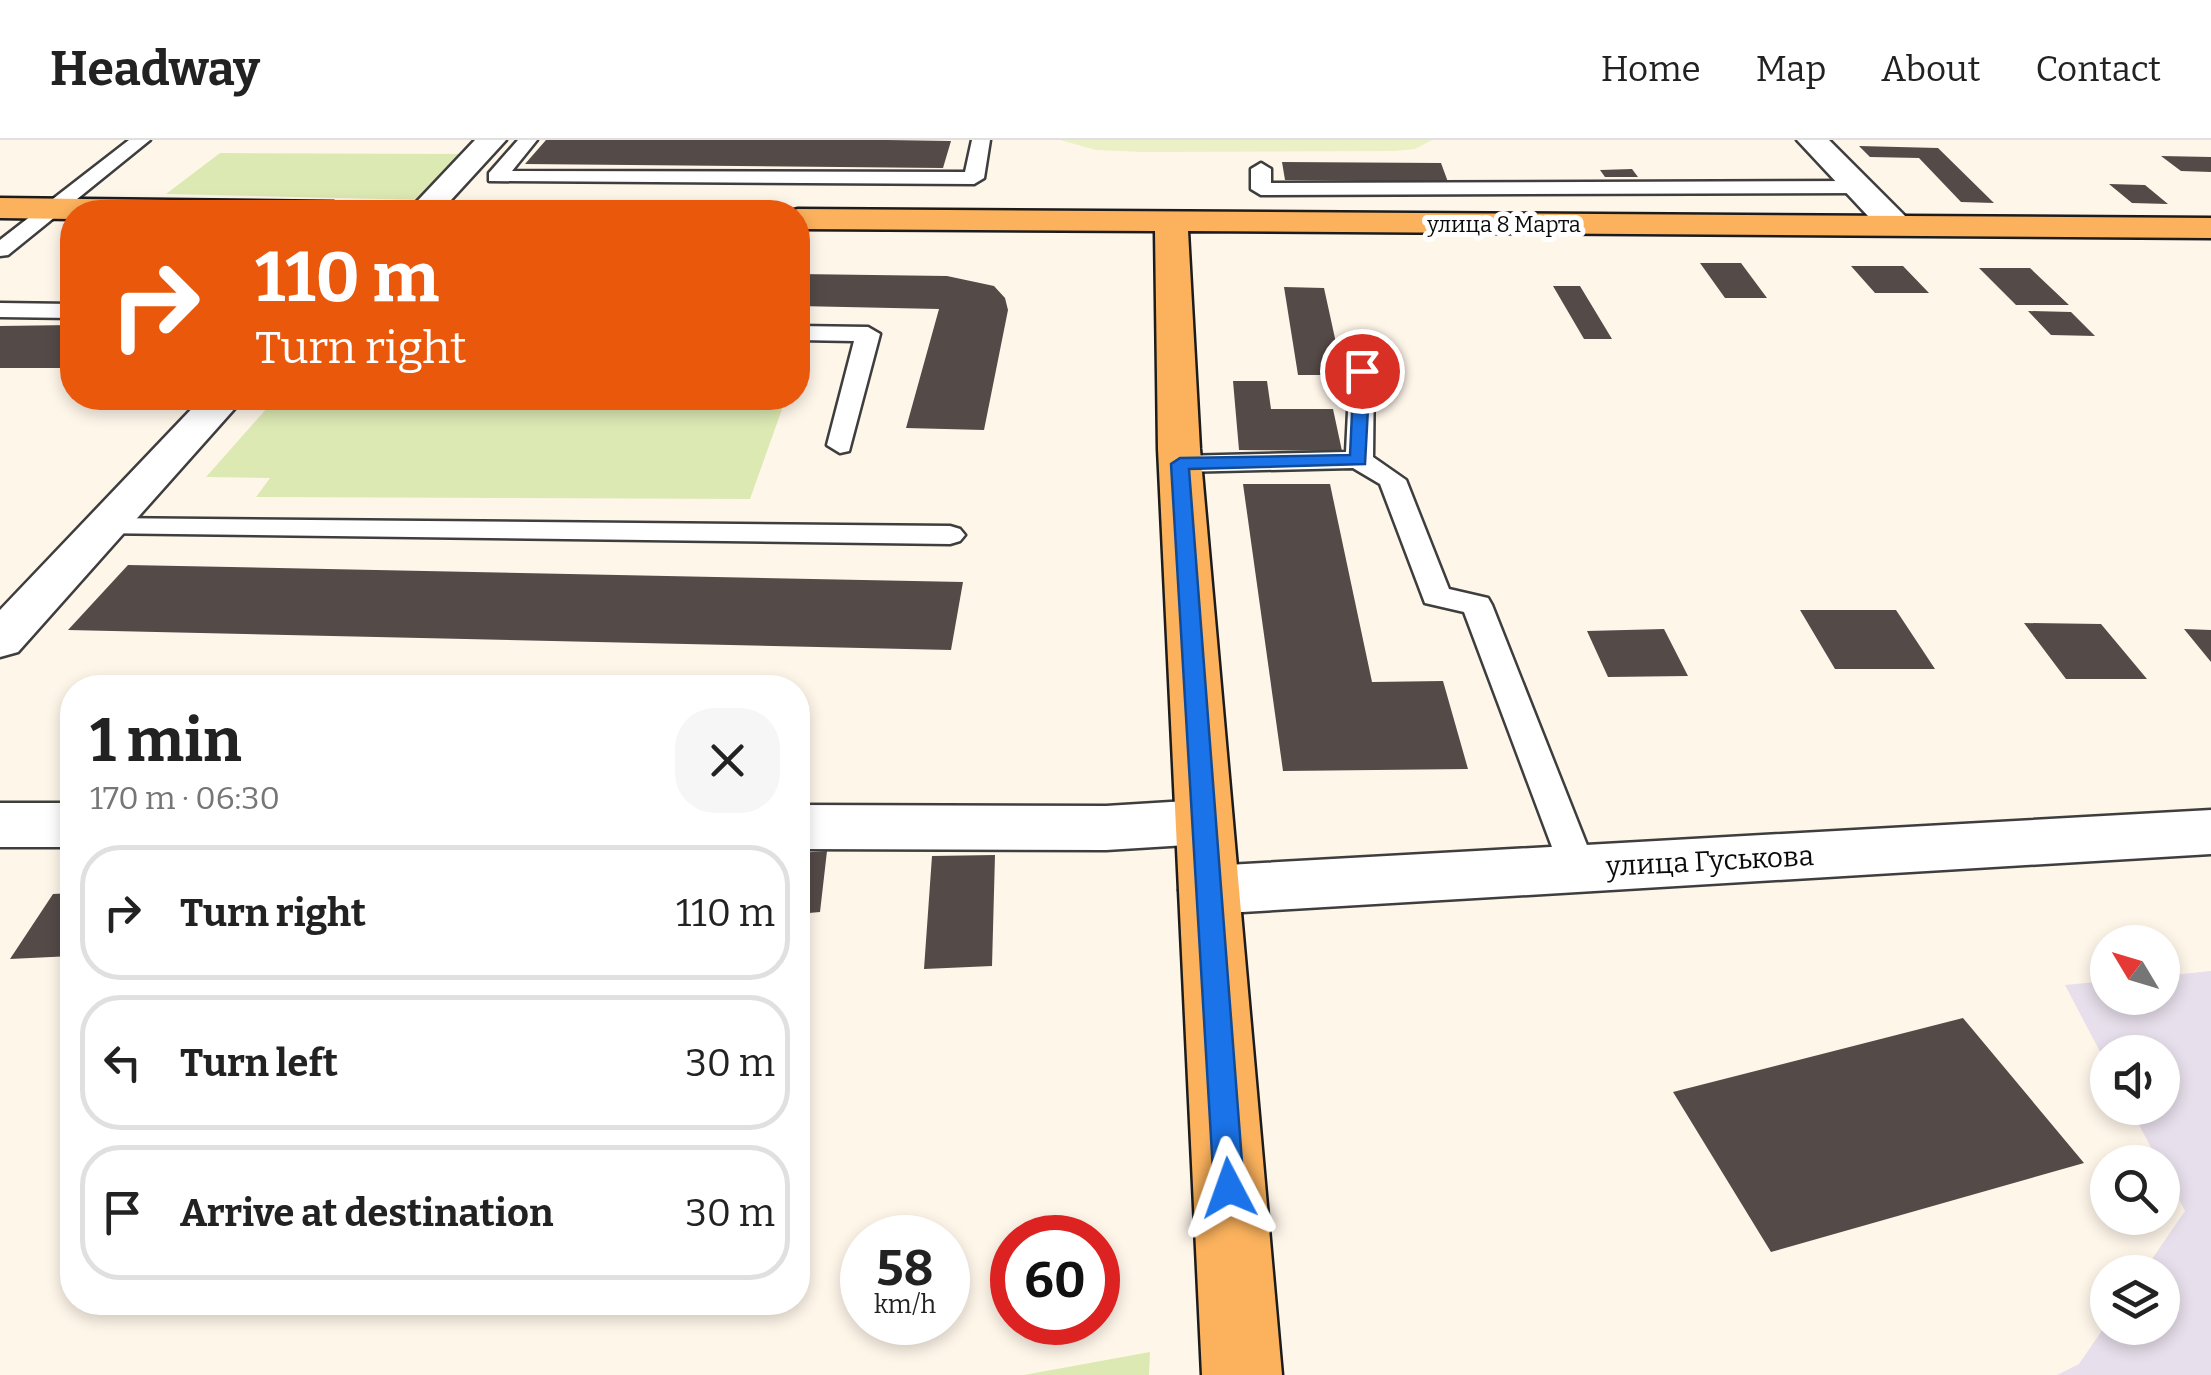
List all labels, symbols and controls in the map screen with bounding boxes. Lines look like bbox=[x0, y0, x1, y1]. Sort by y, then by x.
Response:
text: Headway bbox=[50, 40, 260, 98]
text: Home bbox=[1601, 48, 1701, 90]
text: Map bbox=[1756, 48, 1826, 90]
text: About bbox=[1881, 48, 1980, 90]
text: Contact bbox=[2035, 48, 2161, 90]
street label: улица 8 Марта bbox=[1426, 211, 1581, 238]
text: 110 m bbox=[255, 236, 439, 320]
icon: right bbox=[90, 240, 220, 370]
text: Turn right bbox=[255, 321, 467, 375]
pin bbox=[1320, 329, 1405, 414]
icon: arrive bbox=[1335, 344, 1390, 399]
text: 1 min bbox=[90, 705, 242, 777]
button: close bbox=[675, 708, 780, 813]
text: 170 m · 06:30 bbox=[90, 779, 280, 817]
street label: улица Гуськова bbox=[1604, 839, 1815, 883]
icon: right bbox=[95, 885, 150, 940]
text: Turn right bbox=[180, 890, 366, 936]
text: 110 m bbox=[676, 890, 775, 936]
north arrow bbox=[2090, 925, 2180, 1015]
map controls bbox=[2090, 925, 2180, 1345]
icon: left bbox=[95, 1035, 150, 1090]
button: sound bbox=[2090, 1035, 2180, 1125]
text: Turn left bbox=[180, 1040, 338, 1086]
text: 30 m bbox=[685, 1040, 775, 1086]
position arrow bbox=[1177, 1136, 1281, 1240]
button: search bbox=[2090, 1145, 2180, 1235]
icon: arrive bbox=[95, 1185, 150, 1240]
text: Arrive at destination bbox=[180, 1190, 553, 1236]
text: 30 m bbox=[685, 1190, 775, 1236]
speed limit sign: 60 bbox=[990, 1215, 1120, 1345]
text: 58 bbox=[876, 1238, 934, 1298]
button: layers bbox=[2090, 1255, 2180, 1345]
text: km/h bbox=[874, 1290, 936, 1320]

